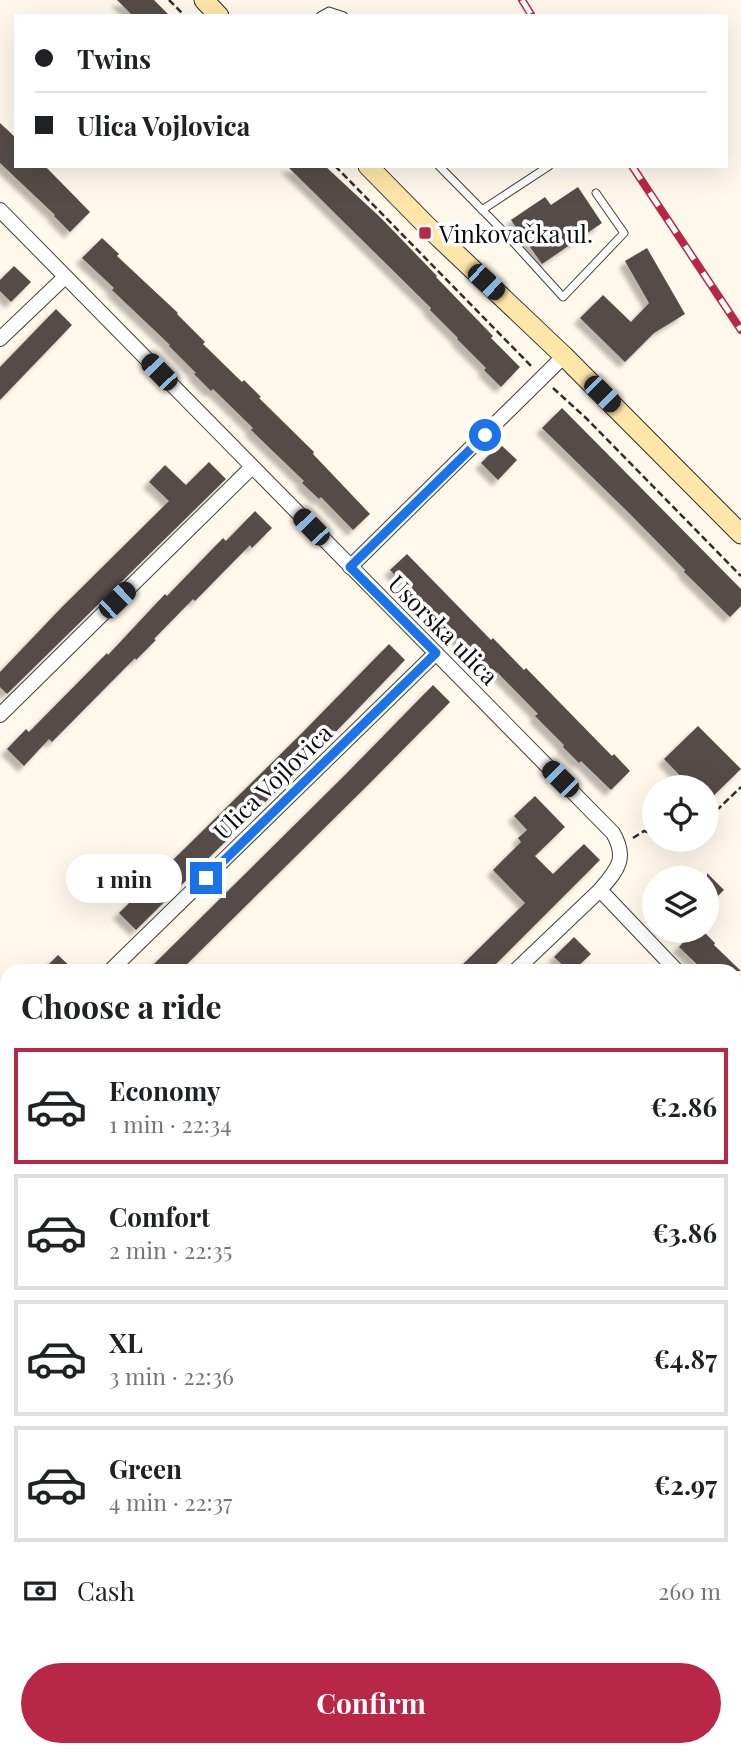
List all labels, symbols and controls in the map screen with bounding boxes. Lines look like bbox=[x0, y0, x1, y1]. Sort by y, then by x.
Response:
text: Twins bbox=[77, 41, 151, 76]
text: Ulica Vojlovica bbox=[77, 108, 250, 143]
place label: Vinkovačka ul. bbox=[438, 217, 593, 249]
marker: Vinkovačka ul. bbox=[417, 225, 433, 241]
car bbox=[464, 260, 509, 304]
car bbox=[137, 350, 182, 394]
car bbox=[580, 372, 625, 416]
route start bbox=[469, 419, 501, 451]
car bbox=[289, 505, 334, 549]
street label: Usorska ulica bbox=[382, 567, 506, 691]
car bbox=[95, 578, 140, 622]
street label: Ulica Vojlovica bbox=[206, 716, 338, 846]
car bbox=[538, 757, 583, 801]
map controls bbox=[642, 775, 719, 943]
button: locate bbox=[642, 775, 719, 852]
callout: 1 min bbox=[66, 854, 182, 903]
route end bbox=[190, 862, 222, 894]
text: 1 min bbox=[96, 863, 152, 894]
button: layers bbox=[642, 866, 719, 943]
text: Choose a ride bbox=[21, 984, 222, 1027]
text: Economy bbox=[109, 1073, 220, 1108]
icon: car bbox=[25, 1075, 88, 1138]
text: €2.86 bbox=[651, 1089, 717, 1124]
text: 1 min · 22:34 bbox=[109, 1108, 232, 1139]
text: Comfort bbox=[109, 1199, 210, 1234]
icon: car bbox=[25, 1201, 88, 1264]
text: €3.86 bbox=[652, 1215, 717, 1250]
text: 2 min · 22:35 bbox=[109, 1234, 232, 1265]
text: XL bbox=[109, 1325, 143, 1360]
icon: car bbox=[25, 1327, 88, 1390]
text: €4.87 bbox=[653, 1341, 717, 1376]
text: 3 min · 22:36 bbox=[109, 1360, 234, 1391]
text: Green bbox=[109, 1451, 182, 1486]
icon: car bbox=[25, 1453, 88, 1516]
text: €2.97 bbox=[654, 1467, 717, 1502]
text: 4 min · 22:37 bbox=[109, 1486, 232, 1517]
icon: cash bbox=[21, 1572, 59, 1610]
text: Cash bbox=[77, 1573, 135, 1608]
text: 260 m bbox=[658, 1575, 721, 1606]
button: Confirm bbox=[21, 1663, 721, 1743]

